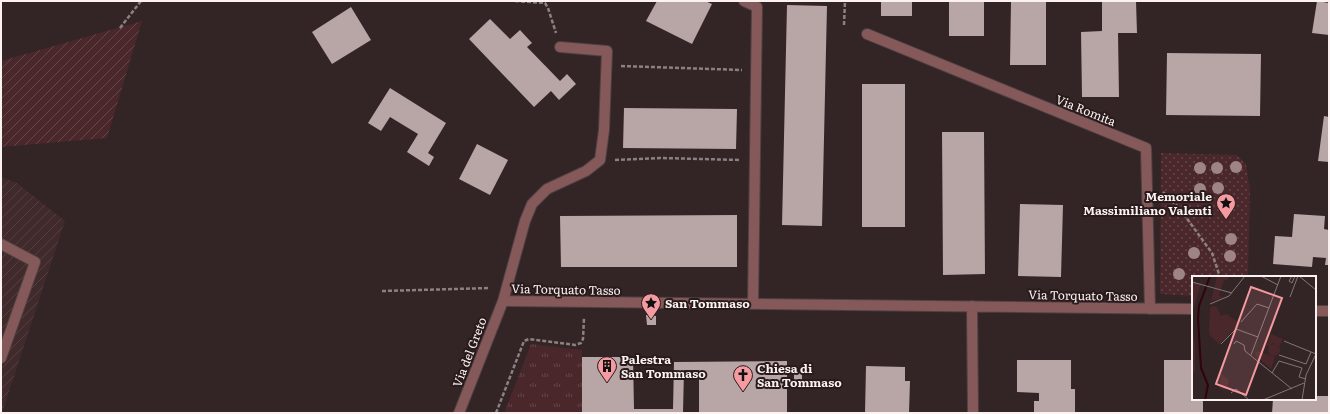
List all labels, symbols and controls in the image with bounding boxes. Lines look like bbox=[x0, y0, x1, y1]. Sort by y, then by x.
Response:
street label: Via Romita bbox=[1053, 90, 1119, 130]
place label: Memoriale Massimiliano Valenti bbox=[1083, 187, 1213, 219]
place icon: Memoriale Massimiliano Valenti bbox=[1215, 192, 1237, 220]
inset map bbox=[1192, 276, 1316, 400]
street label: Via Torquato Tasso bbox=[511, 279, 621, 299]
street label: Via Torquato Tasso bbox=[1028, 285, 1138, 305]
place icon: San Tommaso bbox=[640, 292, 662, 320]
place label: San Tommaso bbox=[665, 294, 750, 312]
street label: Via del Greto bbox=[447, 314, 491, 390]
place label: Palestra San Tommaso bbox=[621, 350, 706, 382]
building icon: Palestra San Tommaso bbox=[596, 355, 618, 383]
place label: Chiesa di San Tommaso bbox=[757, 359, 842, 391]
church icon: Chiesa di San Tommaso bbox=[732, 364, 754, 392]

